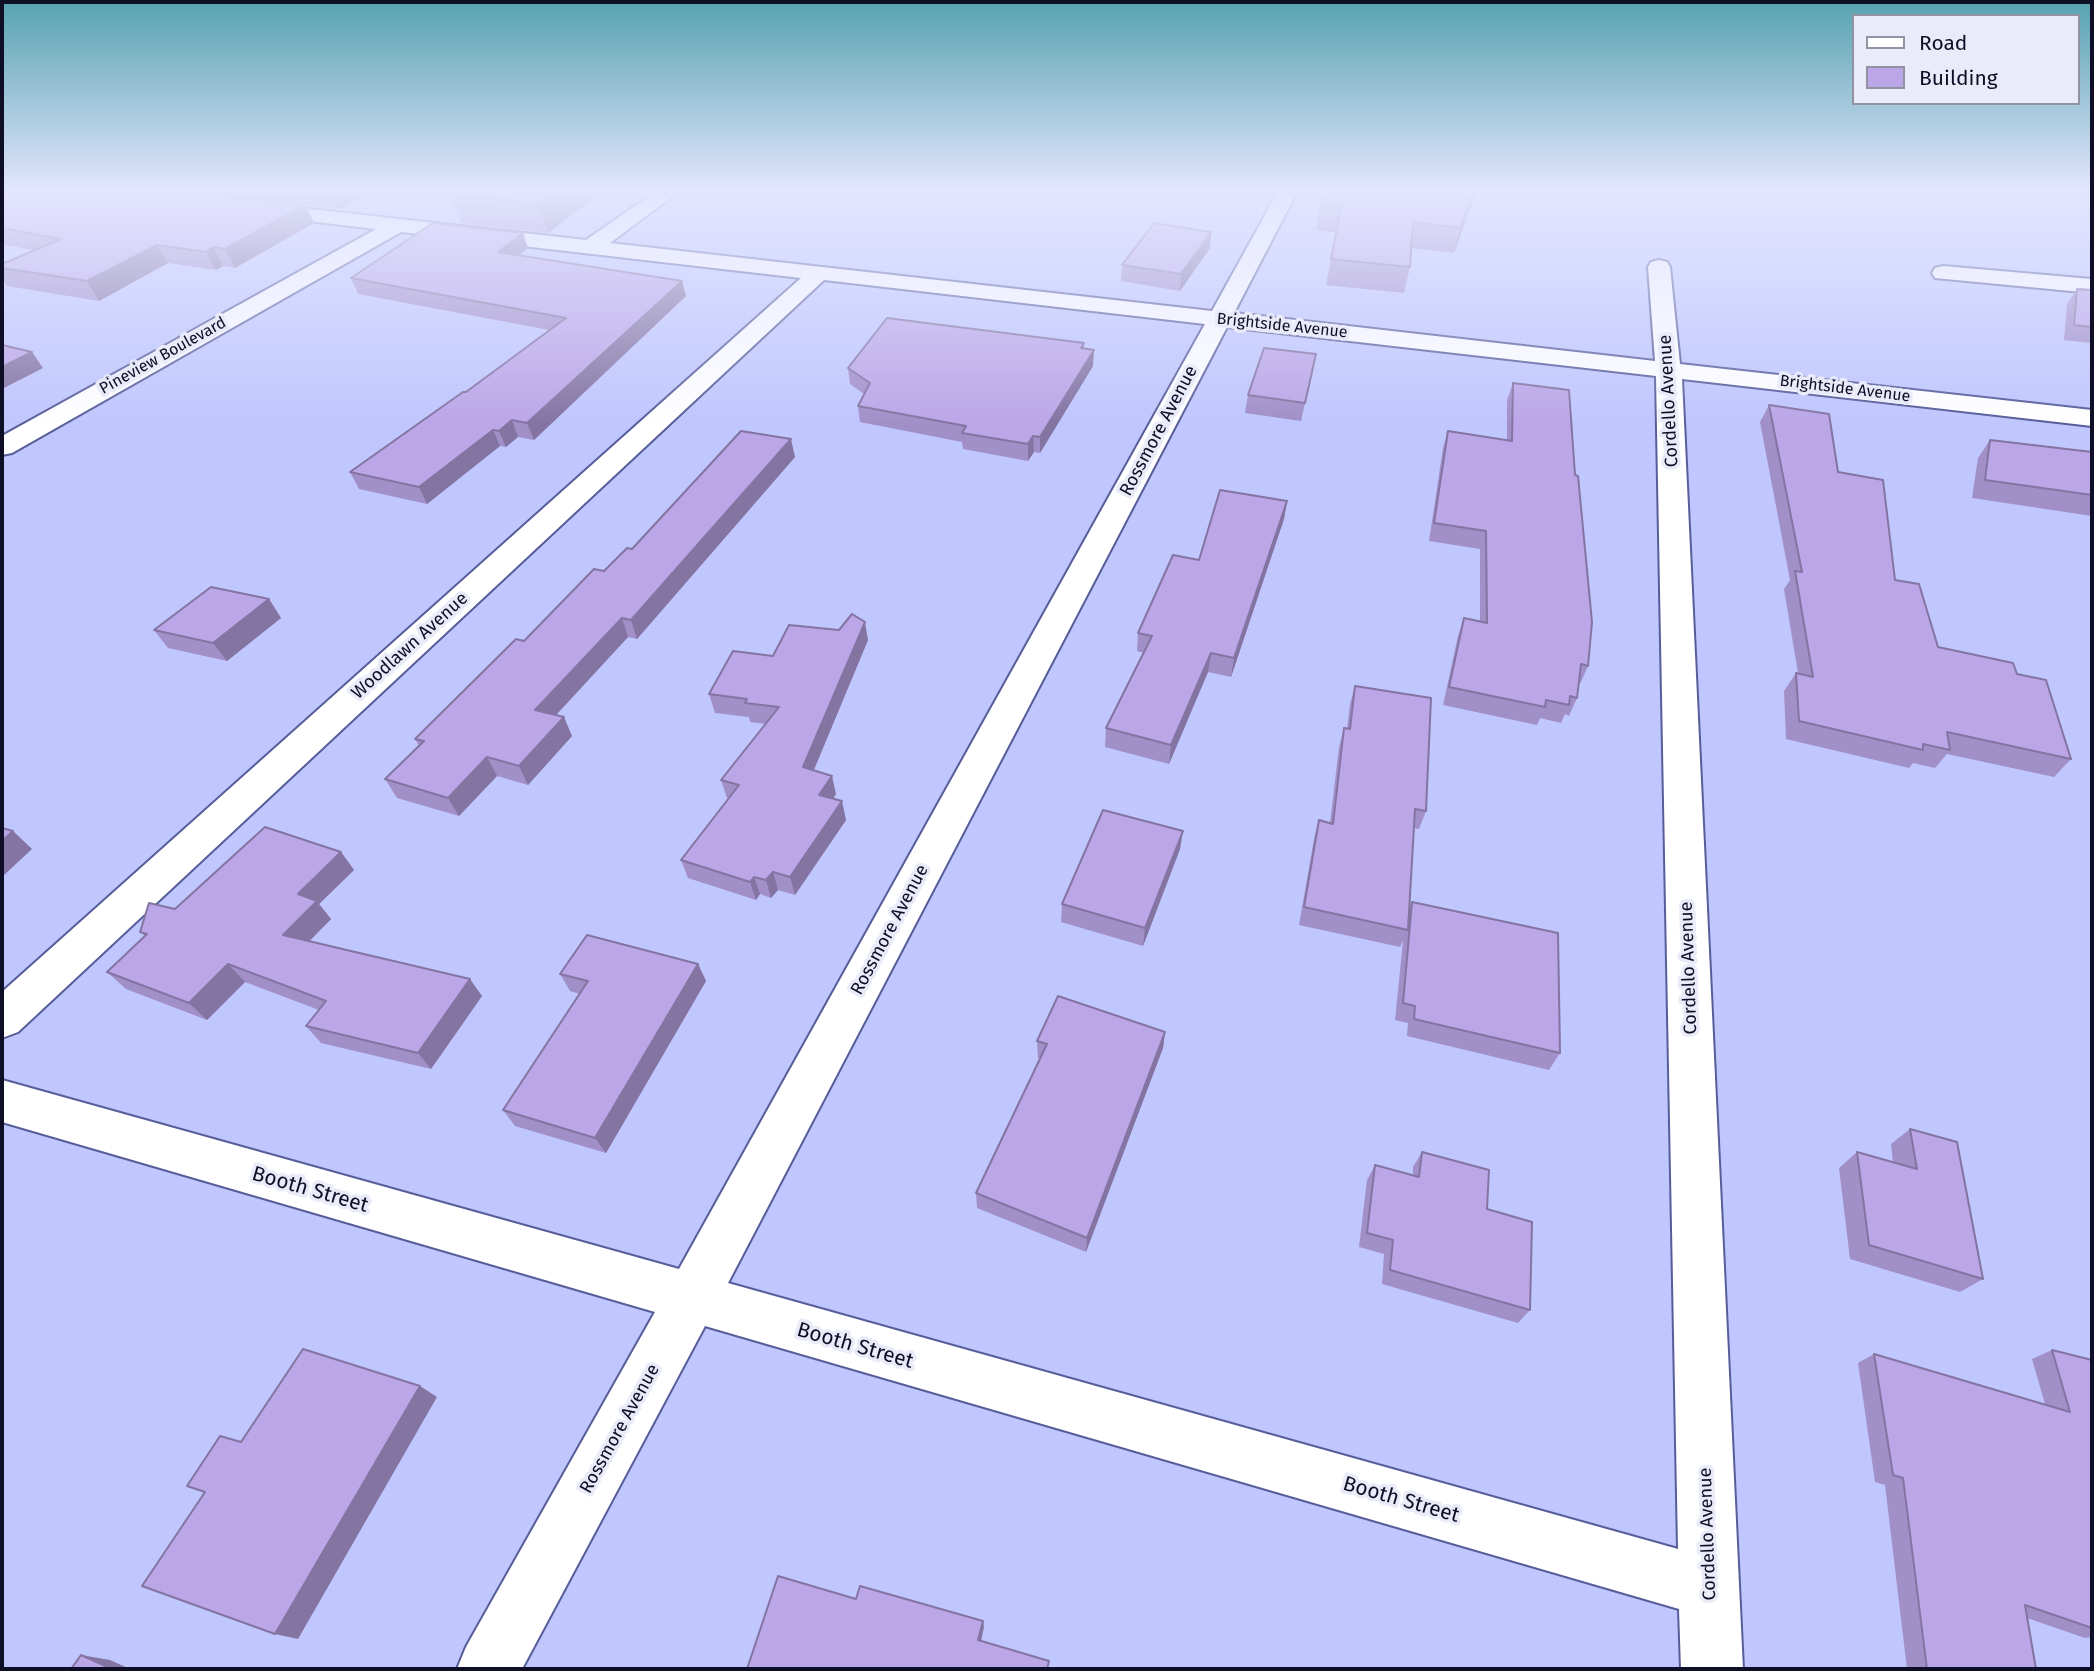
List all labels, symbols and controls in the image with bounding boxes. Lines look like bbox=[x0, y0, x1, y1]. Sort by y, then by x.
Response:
legend bbox=[1853, 14, 2080, 105]
text: Road bbox=[1919, 30, 1967, 56]
text: Building bbox=[1919, 65, 1998, 91]
street label: Brightside Avenue bbox=[1216, 310, 1348, 342]
street label: Pineview Boulevard bbox=[96, 313, 230, 399]
street label: Cordello Avenue bbox=[1655, 334, 1683, 468]
street label: Rossmore Avenue bbox=[1116, 362, 1202, 500]
street label: Brightside Avenue bbox=[1779, 371, 1911, 407]
street label: Woodlawn Avenue bbox=[347, 588, 473, 704]
street label: Rossmore Avenue bbox=[847, 861, 933, 999]
street label: Cordello Avenue bbox=[1676, 901, 1702, 1035]
street label: Booth Street bbox=[249, 1161, 371, 1219]
street label: Booth Street bbox=[794, 1317, 916, 1375]
street label: Rossmore Avenue bbox=[576, 1361, 664, 1497]
street label: Cordello Avenue bbox=[1695, 1467, 1721, 1601]
street label: Booth Street bbox=[1340, 1471, 1462, 1529]

